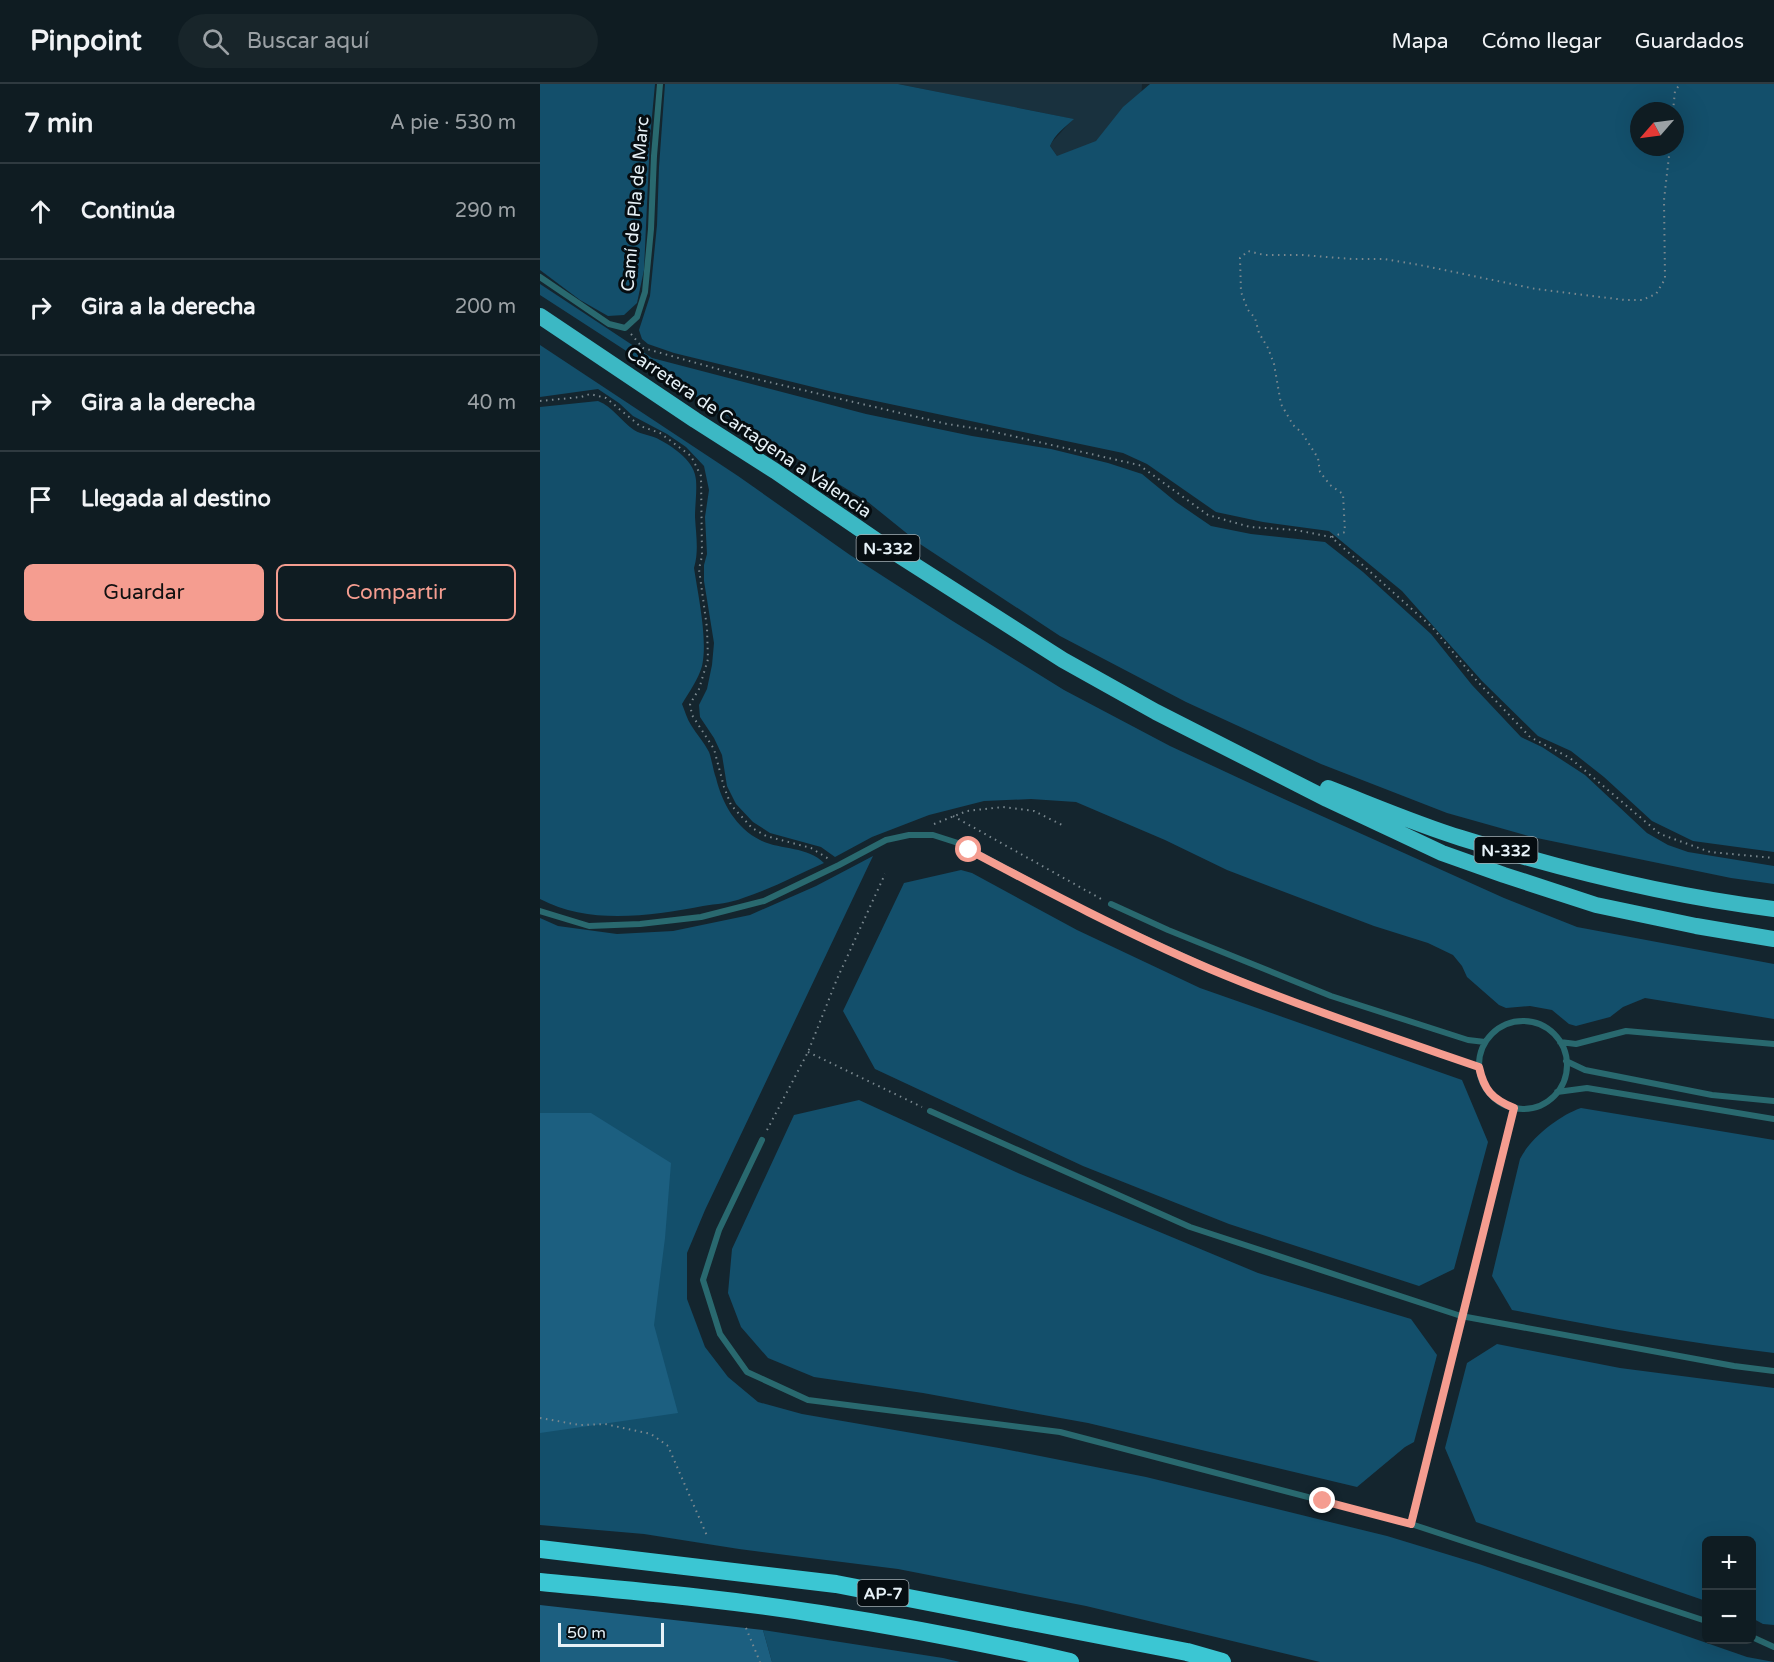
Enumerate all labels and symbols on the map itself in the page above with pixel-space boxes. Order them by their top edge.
north arrow [1630,102,1684,156]
street label: Camí de Pla de Marc [616,115,654,293]
street label: Carretera de Cartagena a Valencia [622,341,876,523]
road number: N-332 [856,535,920,561]
route start [955,836,981,862]
road number: N-332 [1474,837,1538,863]
route end [1309,1487,1335,1513]
road number: AP-7 [858,1580,908,1606]
scale bar [558,1620,664,1648]

